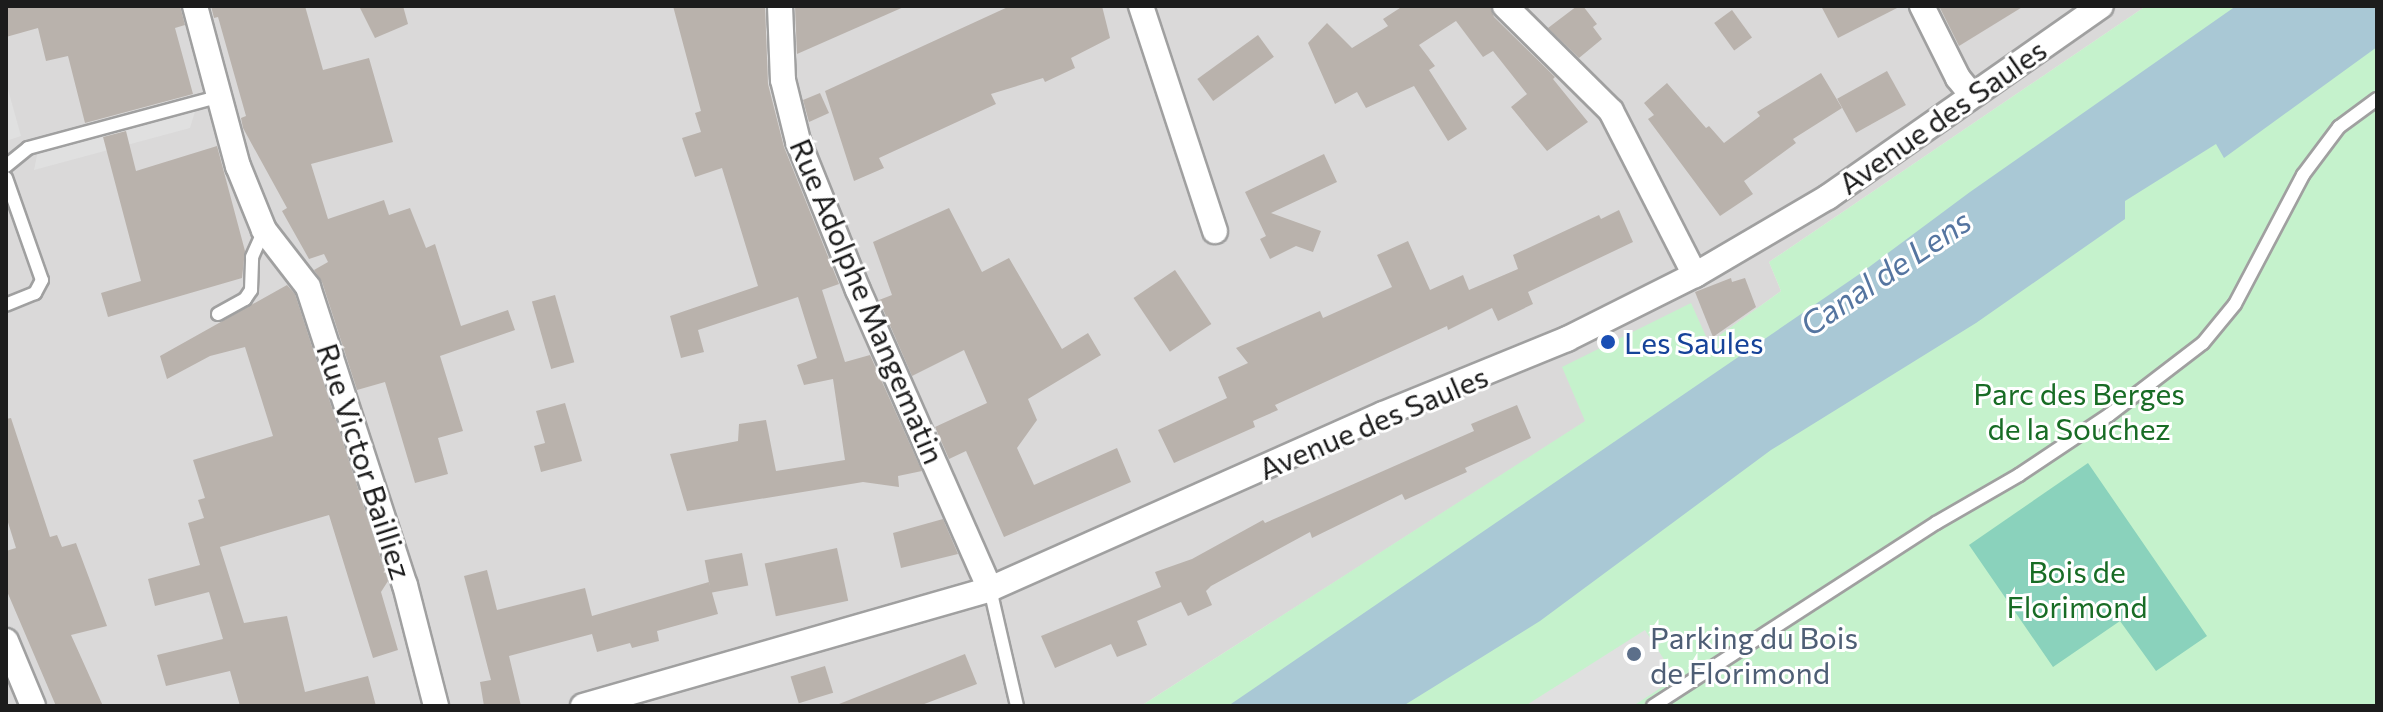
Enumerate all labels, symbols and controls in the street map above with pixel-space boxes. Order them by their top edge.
street label: Avenue des Saules [1831,31,2053,201]
street label: Rue Adolphe Mangematin [783,133,953,469]
water label: Canal de Lens [1792,201,1978,343]
place label: Les Saules [1624,324,1764,360]
marker: Les Saules [1599,333,1617,351]
street label: Rue Victor Bailliez [310,339,420,583]
street label: Avenue des Saules [1253,357,1493,487]
park label: Parc des Berges de la Souchez [1973,375,2185,446]
park label: Bois de Florimond [2006,553,2148,624]
place label: Parking du Bois de Florimond [1650,619,1858,690]
marker: Parking du Bois de Florimond [1625,645,1643,663]

